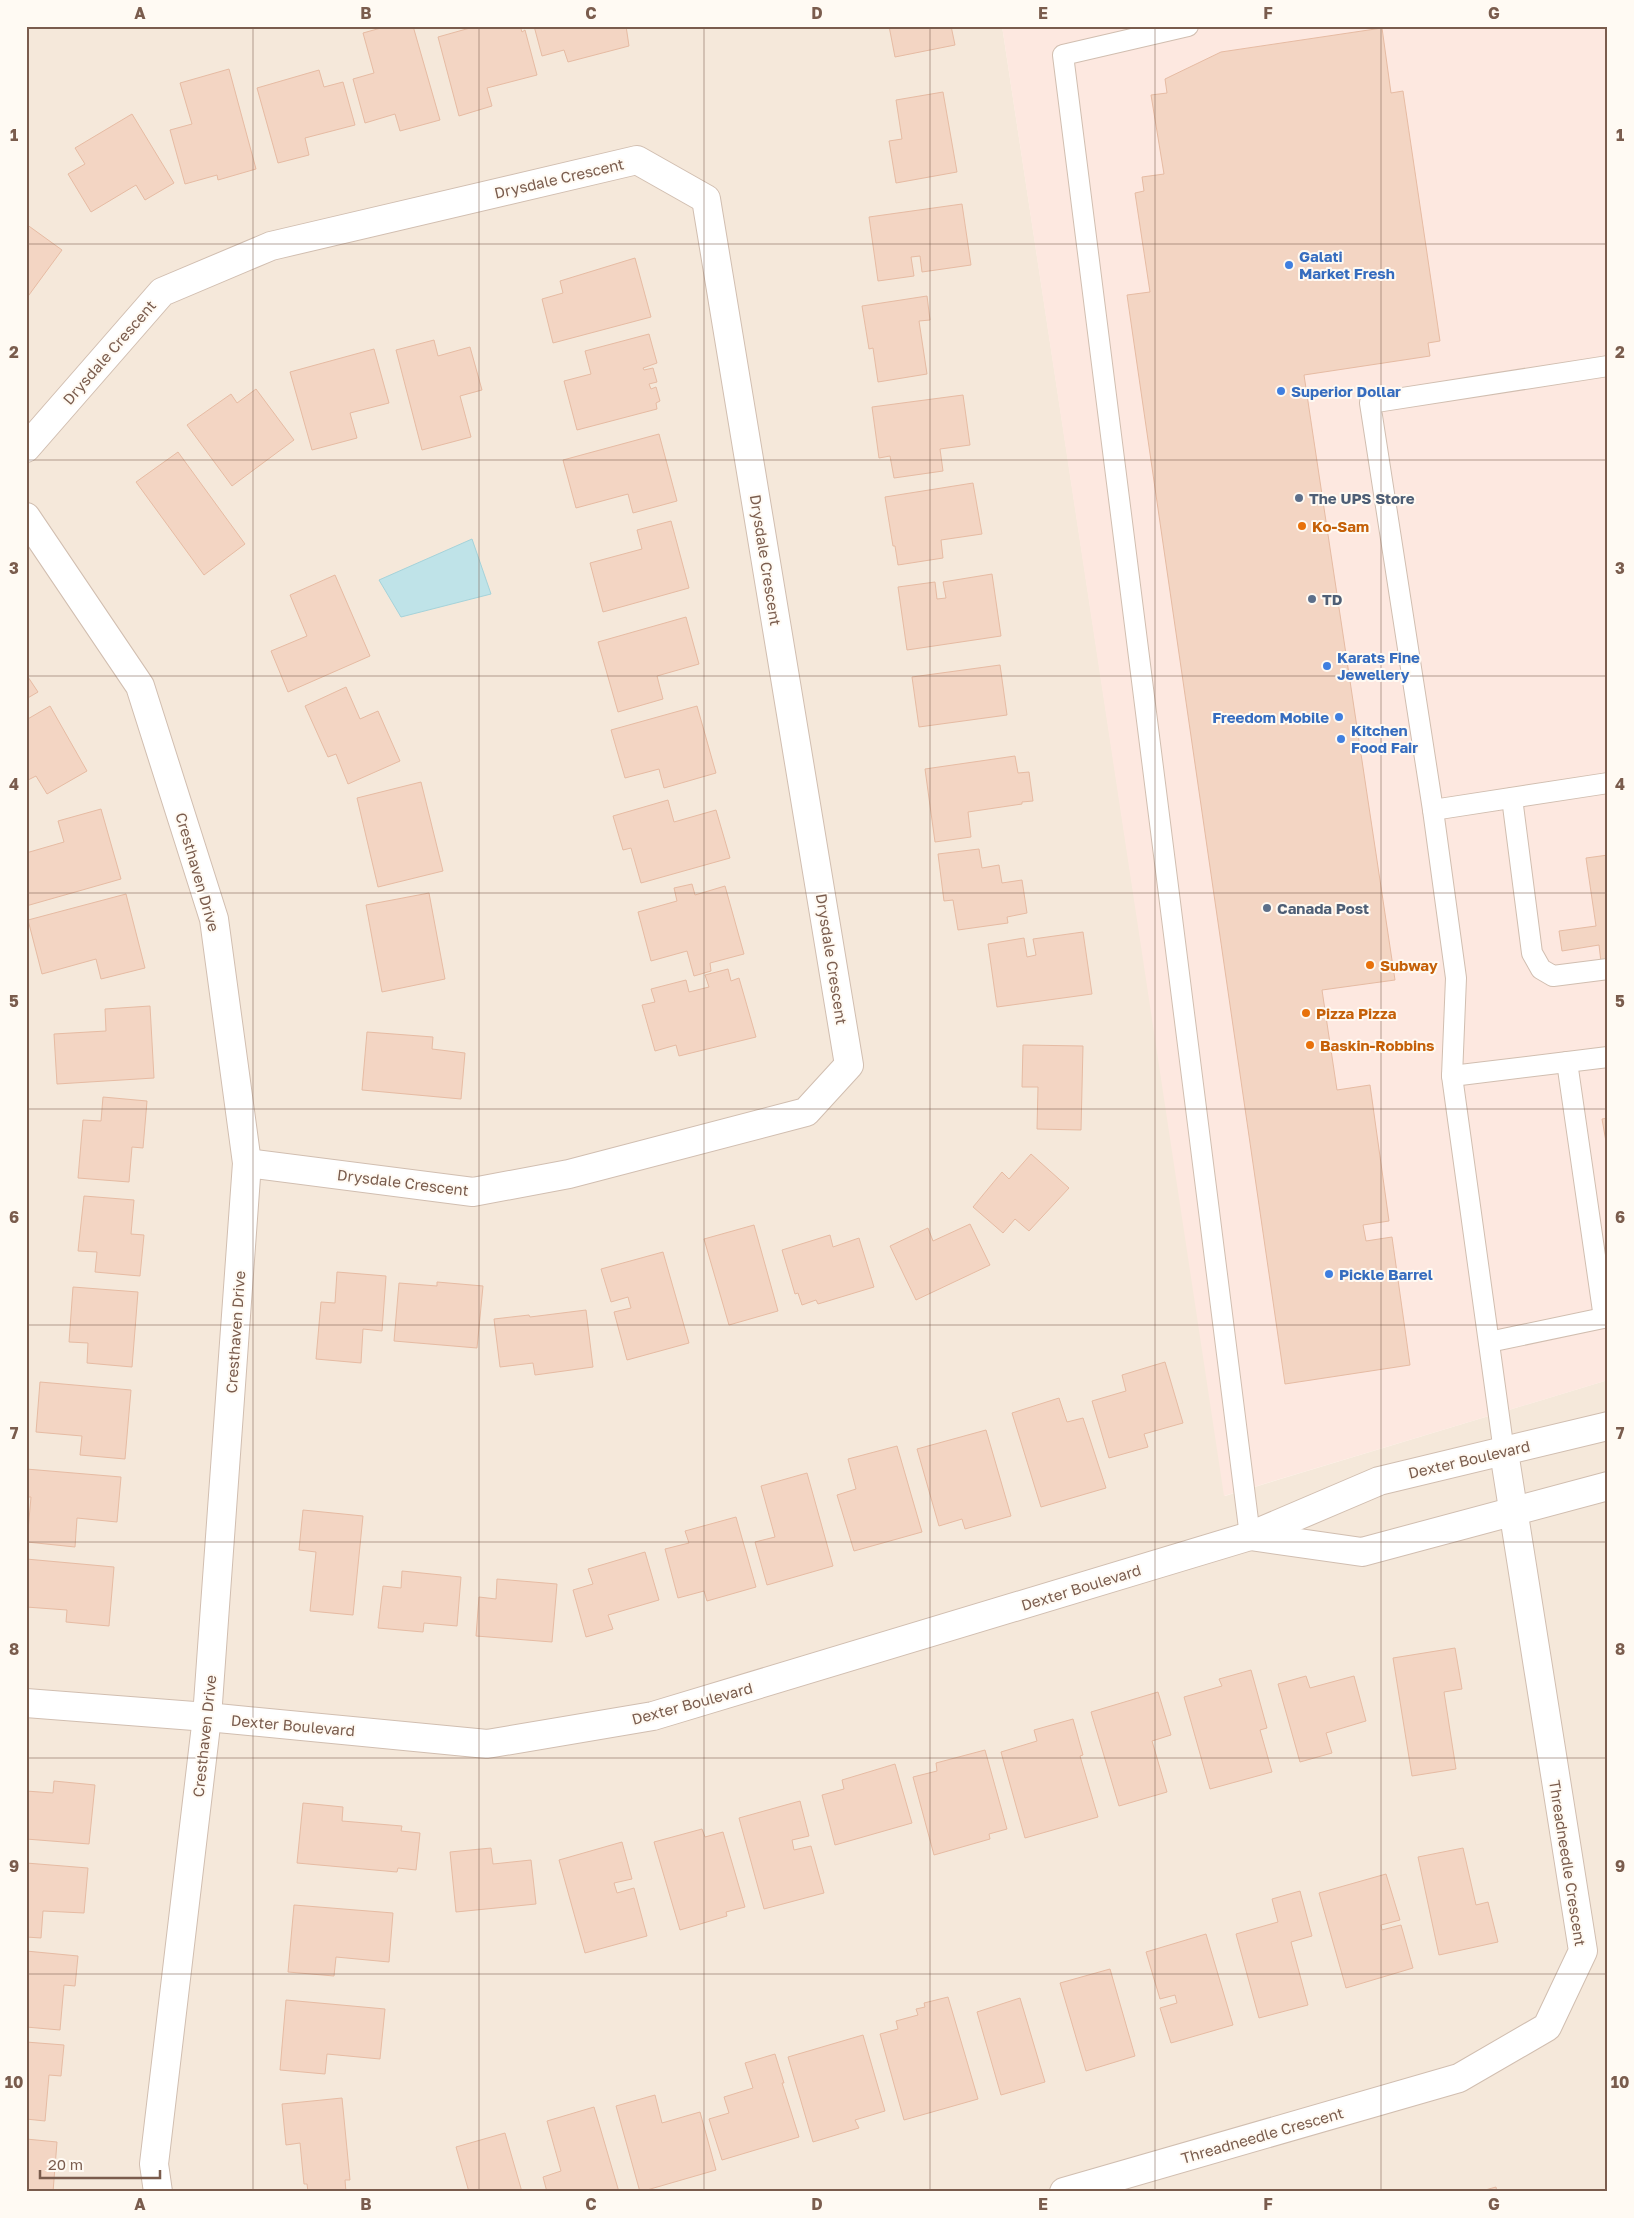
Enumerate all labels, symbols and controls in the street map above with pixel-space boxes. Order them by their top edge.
text: A [134,3,146,23]
text: B [360,3,372,23]
text: C [585,3,597,23]
text: D [811,3,823,23]
text: E [1038,3,1048,23]
text: F [1263,3,1273,23]
text: G [1488,3,1500,23]
text: 1 [10,125,18,145]
text: 1 [1616,125,1624,145]
street label: Drysdale Crescent [492,154,626,202]
place label: Galati Market Fresh [1299,247,1395,282]
marker: Galati Market Fresh [1283,259,1295,271]
street label: Drysdale Crescent [59,296,159,408]
text: 2 [9,342,19,362]
text: 2 [1615,342,1625,362]
place label: Superior Dollar [1291,382,1401,400]
marker: Superior Dollar [1275,385,1287,397]
place label: The UPS Store [1309,489,1415,507]
marker: The UPS Store [1293,492,1305,504]
street label: Drysdale Crescent [747,493,785,627]
place label: Ko-Sam [1312,517,1369,535]
marker: Ko-Sam [1296,520,1308,532]
text: 3 [9,558,19,578]
text: 3 [1615,558,1625,578]
place label: TD [1322,590,1343,608]
marker: TD [1306,593,1318,605]
place label: Karats Fine Jewellery [1337,648,1420,683]
marker: Karats Fine Jewellery [1321,660,1333,672]
place label: Freedom Mobile [1212,708,1329,726]
marker: Freedom Mobile [1333,711,1345,723]
place label: Kitchen Food Fair [1351,721,1418,756]
marker: Kitchen Food Fair [1335,733,1347,745]
text: 4 [9,774,19,794]
text: 4 [1615,774,1625,794]
street label: Cresthaven Drive [172,810,224,934]
street label: Drysdale Crescent [813,892,851,1026]
place label: Canada Post [1277,899,1369,917]
marker: Canada Post [1261,902,1273,914]
place label: Subway [1380,956,1438,974]
marker: Subway [1364,959,1376,971]
text: 5 [9,991,19,1011]
text: 5 [1615,991,1625,1011]
place label: Pizza Pizza [1316,1004,1397,1022]
marker: Pizza Pizza [1300,1007,1312,1019]
place label: Baskin-Robbins [1320,1036,1435,1054]
marker: Baskin-Robbins [1304,1039,1316,1051]
street label: Drysdale Crescent [336,1165,470,1199]
text: 6 [9,1207,19,1227]
text: 6 [1615,1207,1625,1227]
place label: Pickle Barrel [1339,1265,1433,1283]
marker: Pickle Barrel [1323,1268,1335,1280]
street label: Cresthaven Drive [222,1270,248,1394]
text: 7 [10,1423,19,1443]
text: 7 [1616,1423,1625,1443]
street label: Dexter Boulevard [1406,1436,1532,1482]
street label: Dexter Boulevard [1019,1560,1143,1614]
text: 8 [9,1639,19,1659]
text: 8 [1615,1639,1625,1659]
street label: Cresthaven Drive [189,1674,219,1798]
street label: Dexter Boulevard [630,1678,754,1728]
street label: Dexter Boulevard [230,1711,356,1739]
street label: Threadneedle Crescent [1546,1779,1590,1947]
text: 9 [9,1856,19,1876]
text: 9 [1615,1856,1625,1876]
text: 10 [5,2072,23,2092]
text: 10 [1611,2072,1629,2092]
street label: Threadneedle Crescent [1179,2103,1345,2167]
scale bar [40,2148,160,2180]
text: 20 m [48,2155,83,2173]
text: A [134,2194,146,2214]
text: B [360,2194,372,2214]
text: C [585,2194,597,2214]
text: D [811,2194,823,2214]
text: E [1038,2194,1048,2214]
text: F [1263,2194,1273,2214]
text: G [1488,2194,1500,2214]

